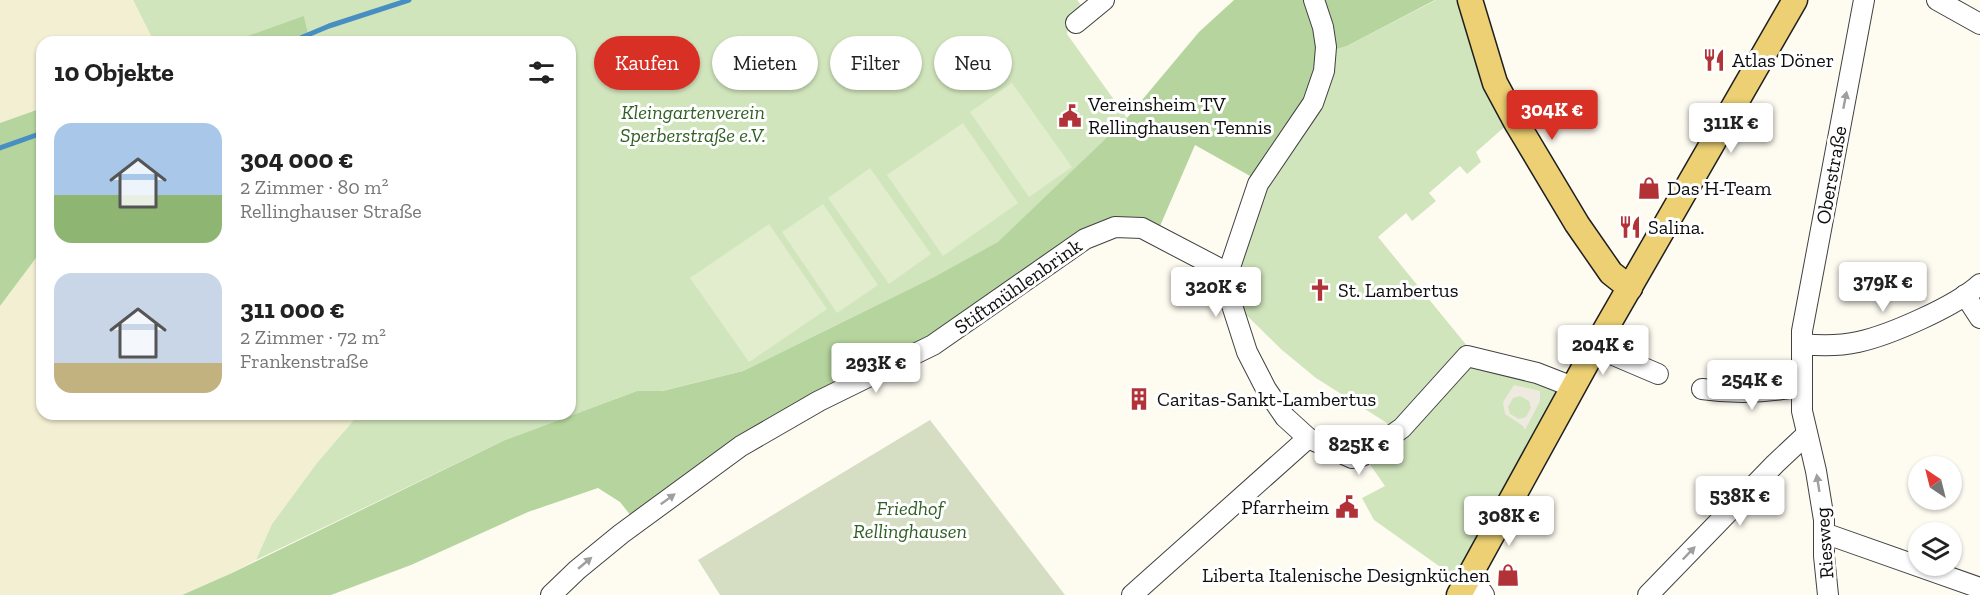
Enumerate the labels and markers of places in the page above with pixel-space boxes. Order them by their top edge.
restaurant icon: Atlas Döner [1701,47,1727,73]
place label: Atlas Döner [1732,48,1834,72]
pin: 304K € [1503,90,1601,141]
place label: Vereinsheim TV Rellinghausen Tennis [1087,92,1272,139]
public building icon: Vereinsheim TV Rellinghausen Tennis [1057,103,1083,129]
pin: 311K € [1682,103,1780,154]
shop icon: Das H-Team [1636,175,1662,201]
place label: Das H-Team [1667,176,1772,200]
restaurant icon: Salina. [1617,214,1643,240]
place label: Salina. [1648,215,1705,239]
pin: 379K € [1834,262,1932,313]
pin: 320K € [1167,267,1265,318]
church icon: St. Lambertus [1307,277,1333,303]
place label: St. Lambertus [1338,278,1459,302]
pin: 204K € [1554,325,1652,376]
pin: 293K € [827,343,925,394]
pin: 254K € [1703,360,1801,411]
building icon: Caritas-Sankt-Lambertus [1126,386,1152,412]
place label: Caritas-Sankt-Lambertus [1157,387,1376,411]
pin: 825K € [1310,425,1408,476]
pin: 538K € [1691,476,1789,527]
public building icon: Pfarrheim [1334,494,1360,520]
place label: Pfarrheim [1241,495,1330,519]
pin: 308K € [1460,496,1558,547]
shop icon: Liberta Italenische Designküchen [1495,562,1521,588]
place label: Liberta Italenische Designküchen [1202,563,1491,587]

